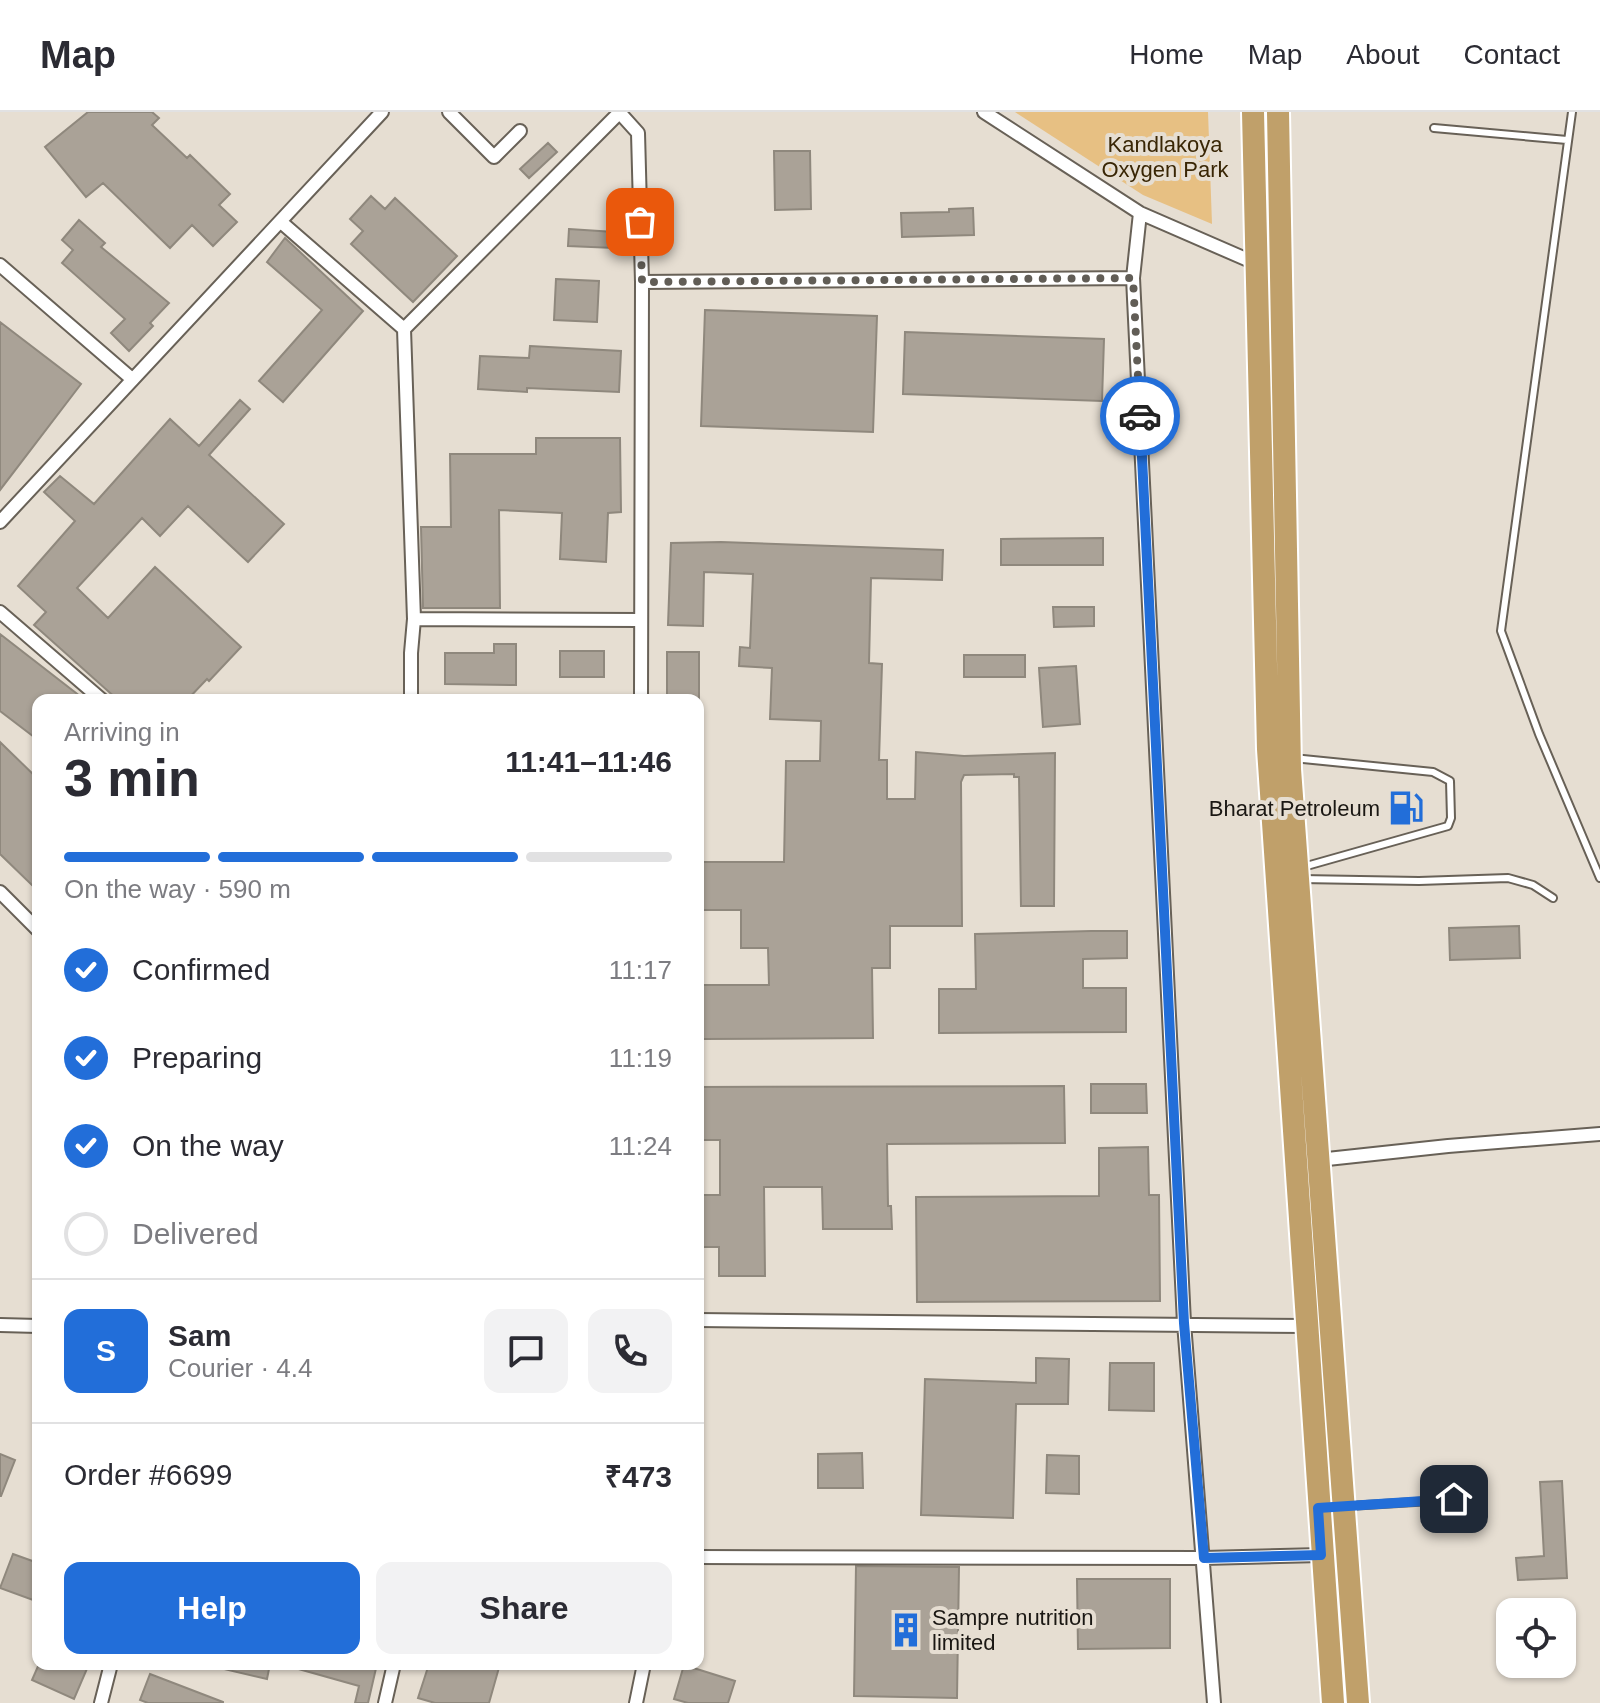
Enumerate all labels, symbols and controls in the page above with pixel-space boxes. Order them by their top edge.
text: Map [40,34,116,76]
text: Home [1129,39,1204,70]
text: Map [1248,39,1302,70]
text: About [1346,39,1420,70]
text: Contact [1464,39,1560,70]
park label: Kandlakoya Oxygen Park [1101,132,1230,182]
pin [606,188,674,256]
icon: bag [618,200,662,244]
courier [1100,376,1180,456]
icon: car [1118,394,1162,438]
text: Arriving in [64,717,180,747]
text: 11:41–11:46 [505,745,672,778]
text: 3 min [64,749,200,807]
fuel station icon: Bharat Petroleum [1387,789,1425,827]
place label: Bharat Petroleum [1209,796,1380,821]
text: On the way · 590 m [64,874,291,904]
icon: check [64,948,108,992]
text: Confirmed [132,953,270,986]
text: 11:17 [609,955,672,985]
icon: check [64,1036,108,1080]
text: Preparing [132,1041,262,1074]
text: 11:19 [609,1043,672,1073]
icon: check [64,1124,108,1168]
text: On the way [132,1129,284,1162]
text: 11:24 [609,1131,672,1161]
text: Delivered [132,1217,259,1250]
button: chat [484,1309,568,1393]
button: phone [588,1309,672,1393]
text: Sam [168,1319,231,1352]
text: S [96,1334,116,1367]
text: Courier · 4.4 [168,1353,313,1383]
text: Order #6699 [64,1458,232,1491]
text: ₹473 [605,1460,672,1493]
pin [1420,1465,1488,1533]
icon: home [1432,1477,1476,1521]
button: Help [64,1562,360,1654]
button: Share [376,1562,672,1654]
map controls [1496,1598,1576,1678]
button: locate [1496,1598,1576,1678]
place label: Sampre nutrition limited [932,1605,1093,1655]
building icon: Sampre nutrition limited [887,1611,925,1649]

